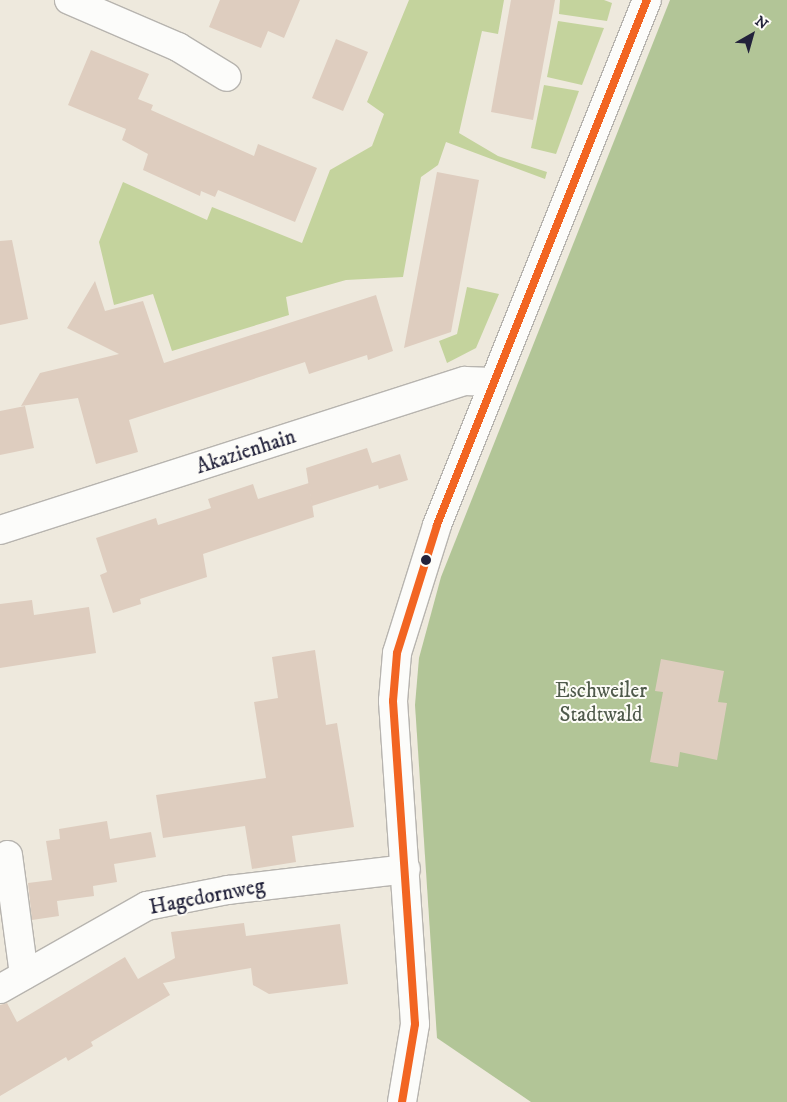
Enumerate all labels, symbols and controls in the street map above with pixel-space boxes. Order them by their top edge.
north arrow [727,10,777,60]
text: N [751,13,771,34]
street label: Akazienhain [193,424,299,480]
unlabelled marker [421,555,431,565]
park label: Eschweiler Stadtwald [555,678,647,728]
street label: Hagedornweg [147,873,267,921]

